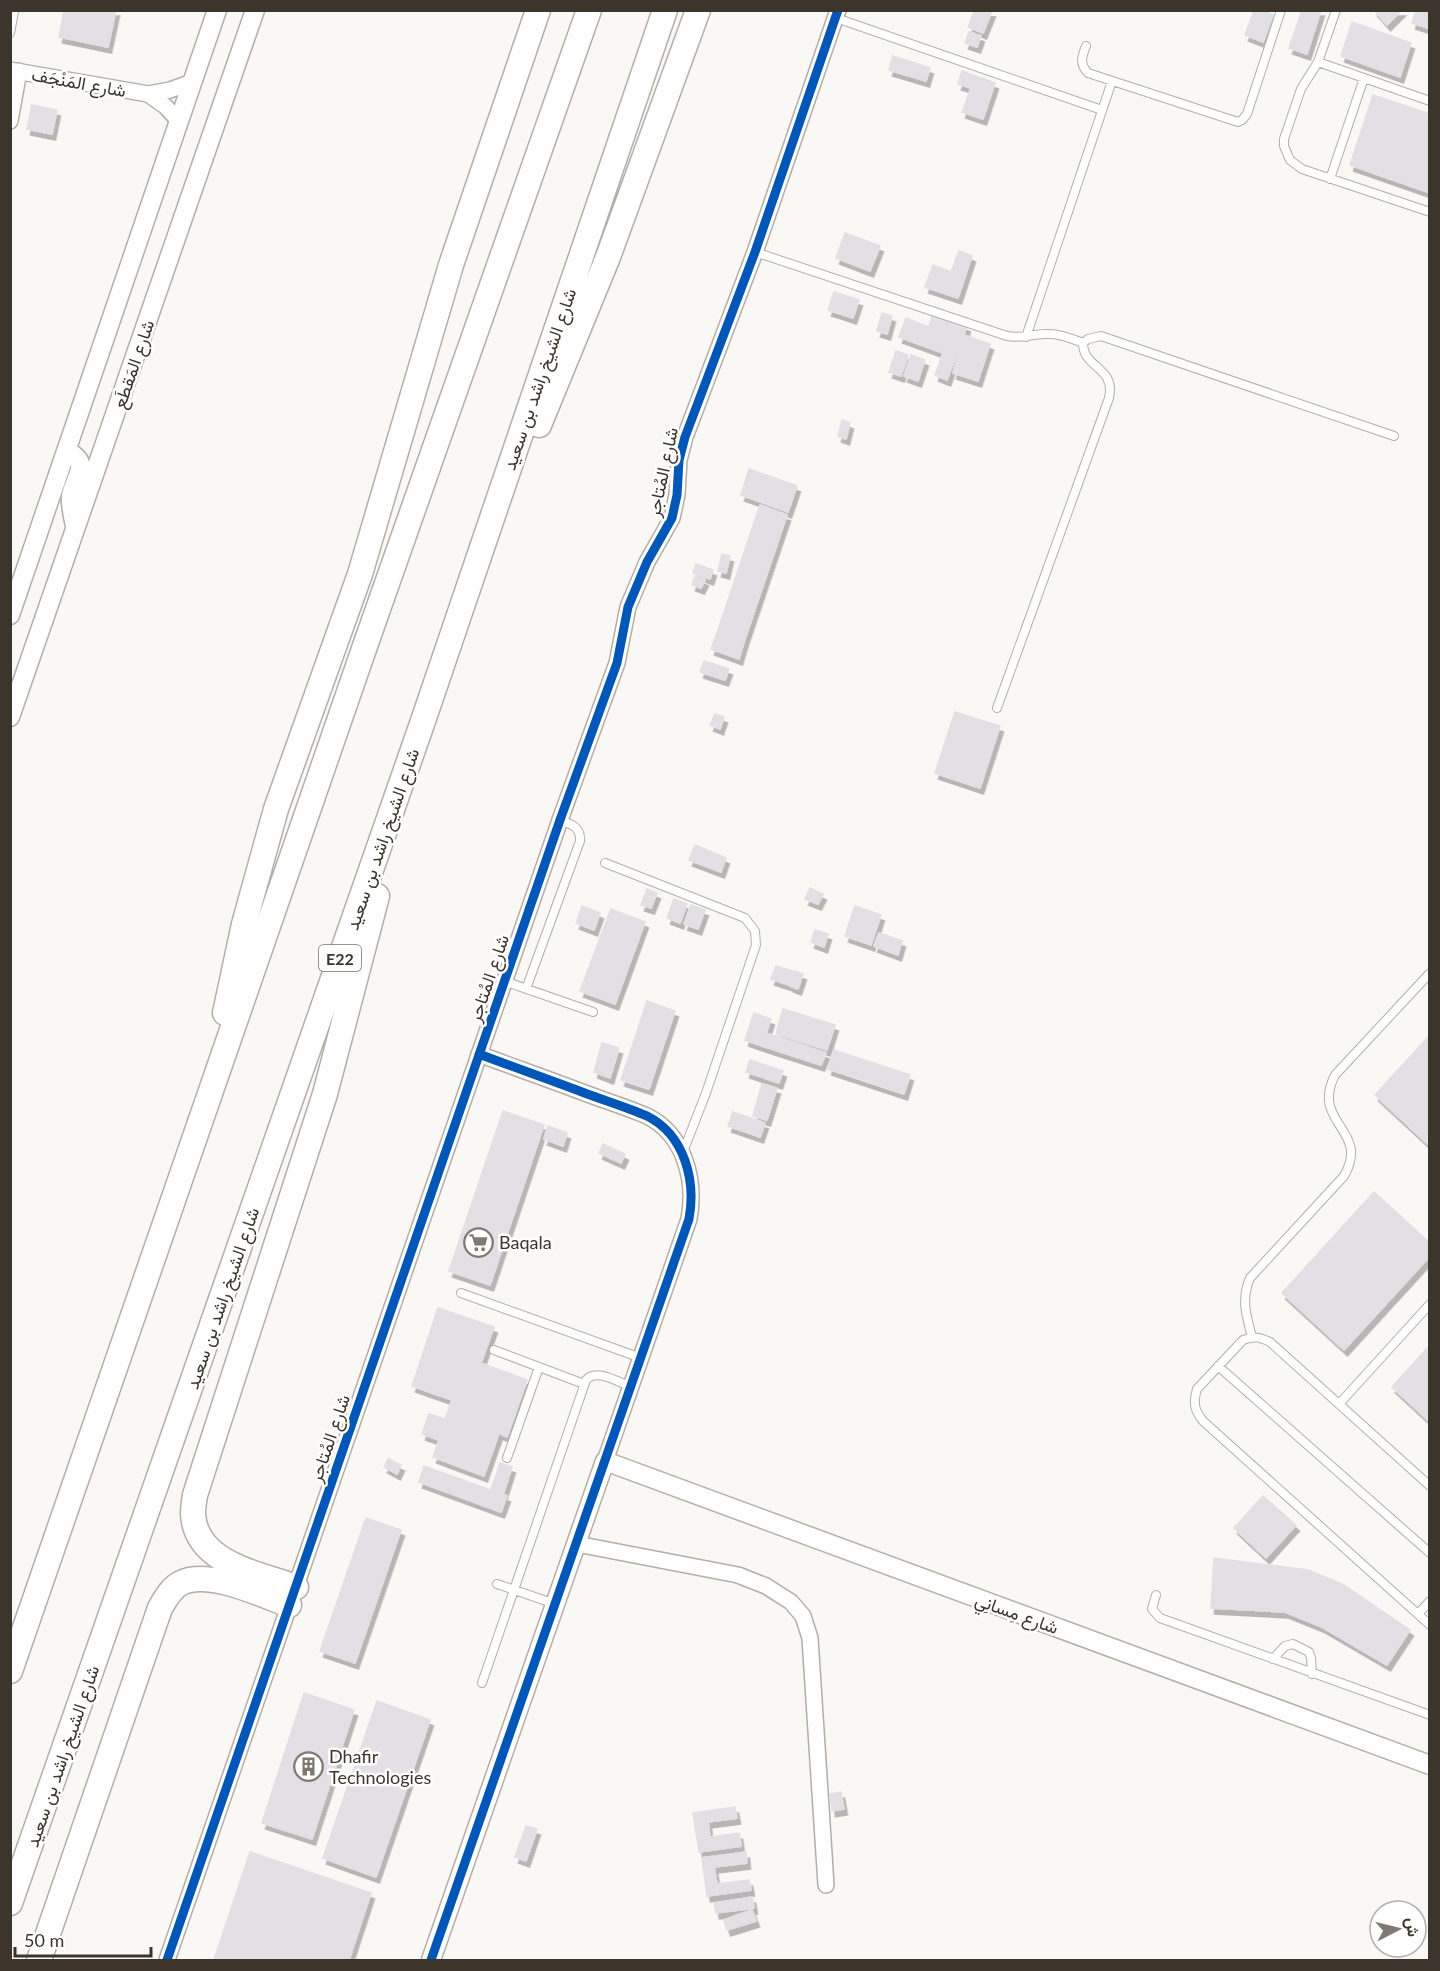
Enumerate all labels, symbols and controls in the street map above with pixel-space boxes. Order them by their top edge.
street label: شارع المَنْجَف [30,63,128,103]
street label: شارع الشيخ راشد بن سعيد [498,285,582,473]
street label: شارع المَقطَع [108,317,160,412]
street label: شارع المُتاجر [642,425,684,520]
street label: شارع الشيخ راشد بن سعيد [341,745,425,933]
street label: شارع المُتاجر [462,931,515,1026]
road number: E22 [319,945,361,971]
street label: شارع الشيخ راشد بن سعيد [181,1204,265,1392]
supermarket icon: Baqala [462,1226,494,1258]
place label: Baqala [499,1231,552,1253]
street label: شارع المُتاجر [303,1391,356,1486]
street label: شارع مِسانِي [971,1588,1062,1643]
street label: شارع الشيخ راشد بن سعيد [21,1662,105,1850]
place label: Dhafir Technologies [329,1745,431,1788]
building icon: Dhafir Technologies [292,1750,324,1782]
north arrow [1368,1899,1428,1959]
text: ش [1402,1916,1424,1938]
scale bar [15,1920,152,1958]
text: 50 m [24,1929,64,1951]

